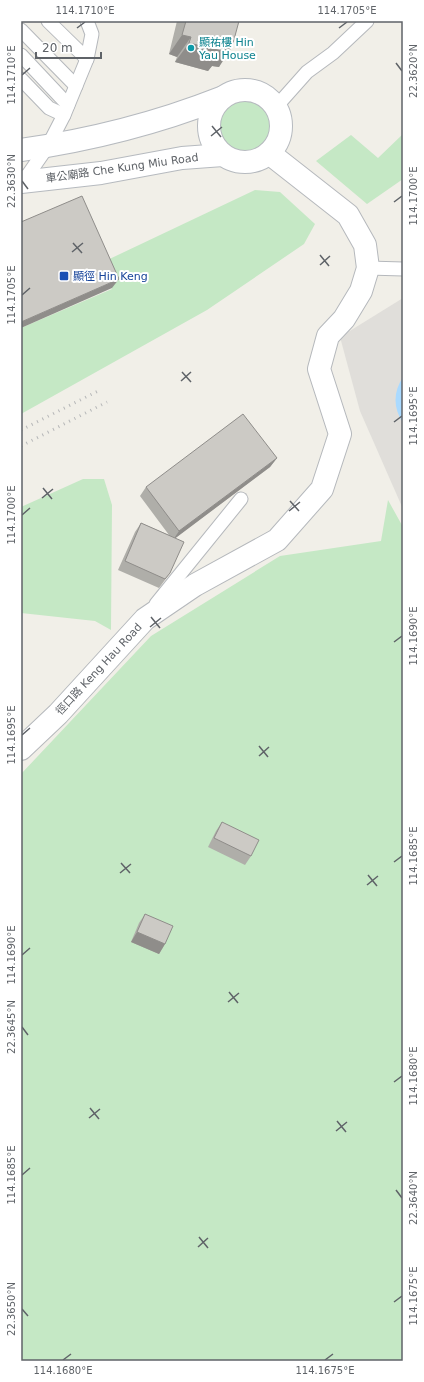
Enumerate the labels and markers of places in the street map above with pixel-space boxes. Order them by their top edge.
place label: 顯祐樓 Hin Yau House [198,36,256,62]
marker: 顯祐樓 Hin Yau House [186,43,196,53]
marker: 顯徑 Hin Keng [58,270,70,282]
place label: 顯徑 Hin Keng [73,270,148,283]

